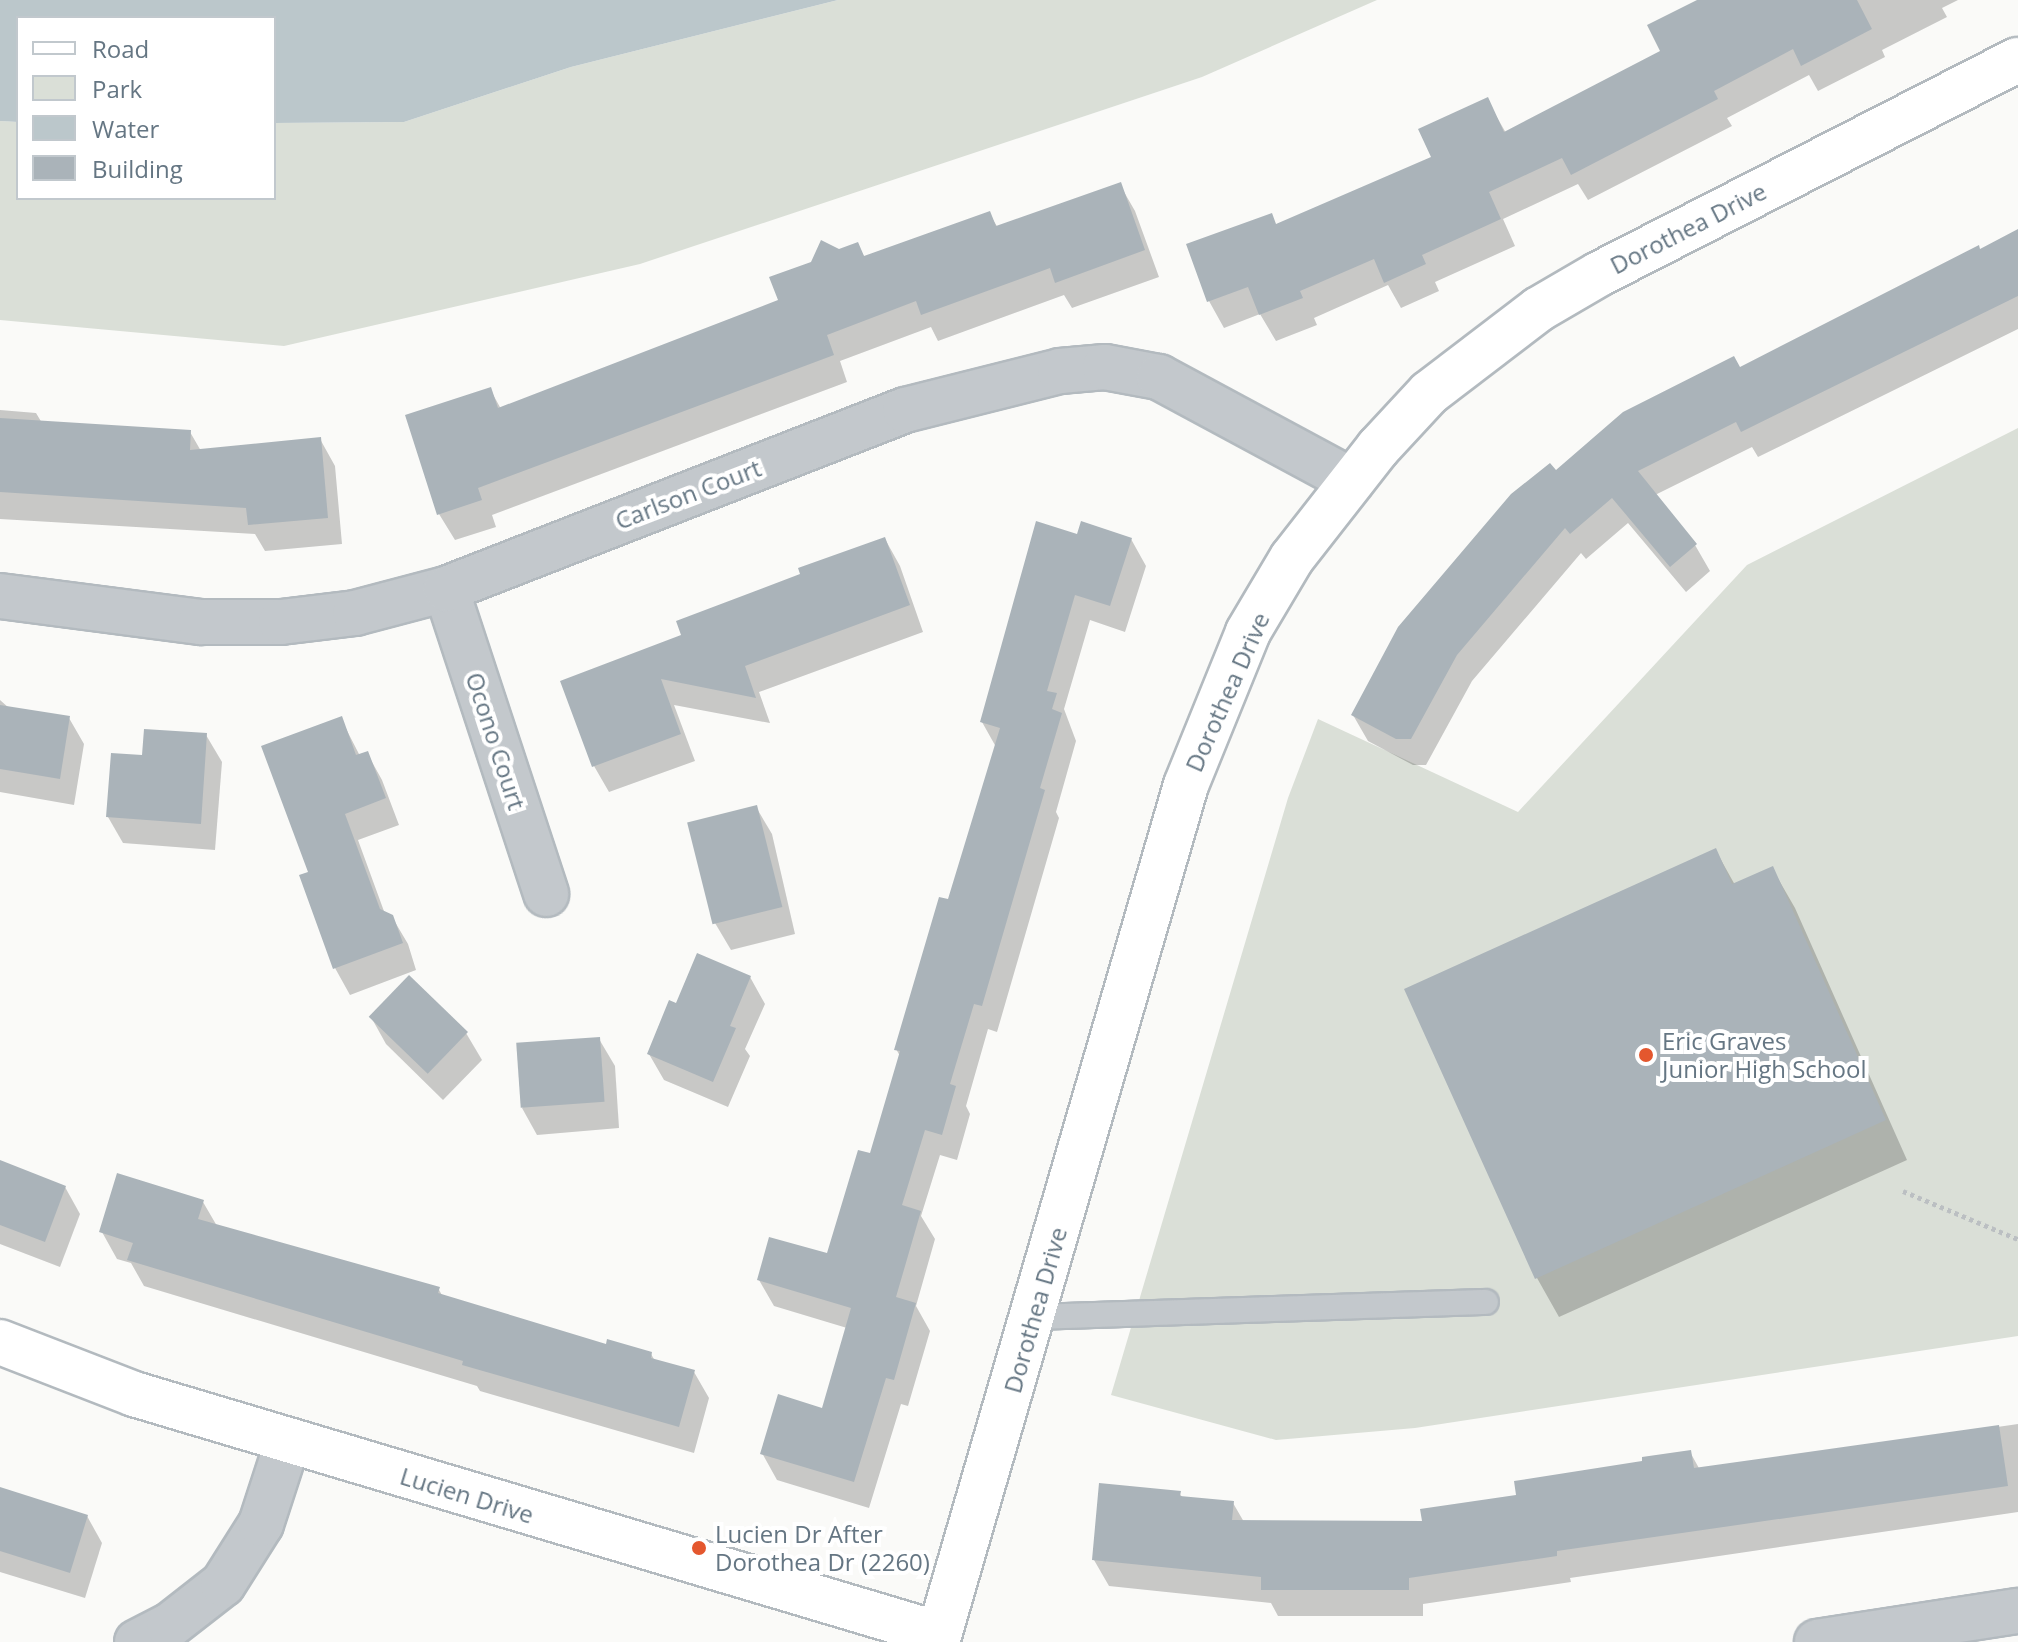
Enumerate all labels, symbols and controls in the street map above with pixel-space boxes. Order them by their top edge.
legend [16,16,276,200]
text: Road [92,32,149,65]
text: Park [92,72,142,105]
text: Water [92,112,159,145]
text: Building [92,152,183,185]
street label: Dorothea Drive [1605,176,1771,280]
street label: Carlson Court [611,453,765,535]
street label: Dorothea Drive [1179,608,1275,776]
street label: Ocono Court [460,669,532,813]
place label: Eric Graves Junior High School [1662,1027,1866,1083]
marker: Eric Graves Junior High School [1637,1046,1655,1064]
street label: Dorothea Drive [998,1224,1072,1396]
street label: Lucien Drive [397,1461,537,1529]
place label: Lucien Dr After Dorothea Dr (2260) [715,1520,930,1576]
marker: Lucien Dr After Dorothea Dr (2260) [690,1539,708,1557]

